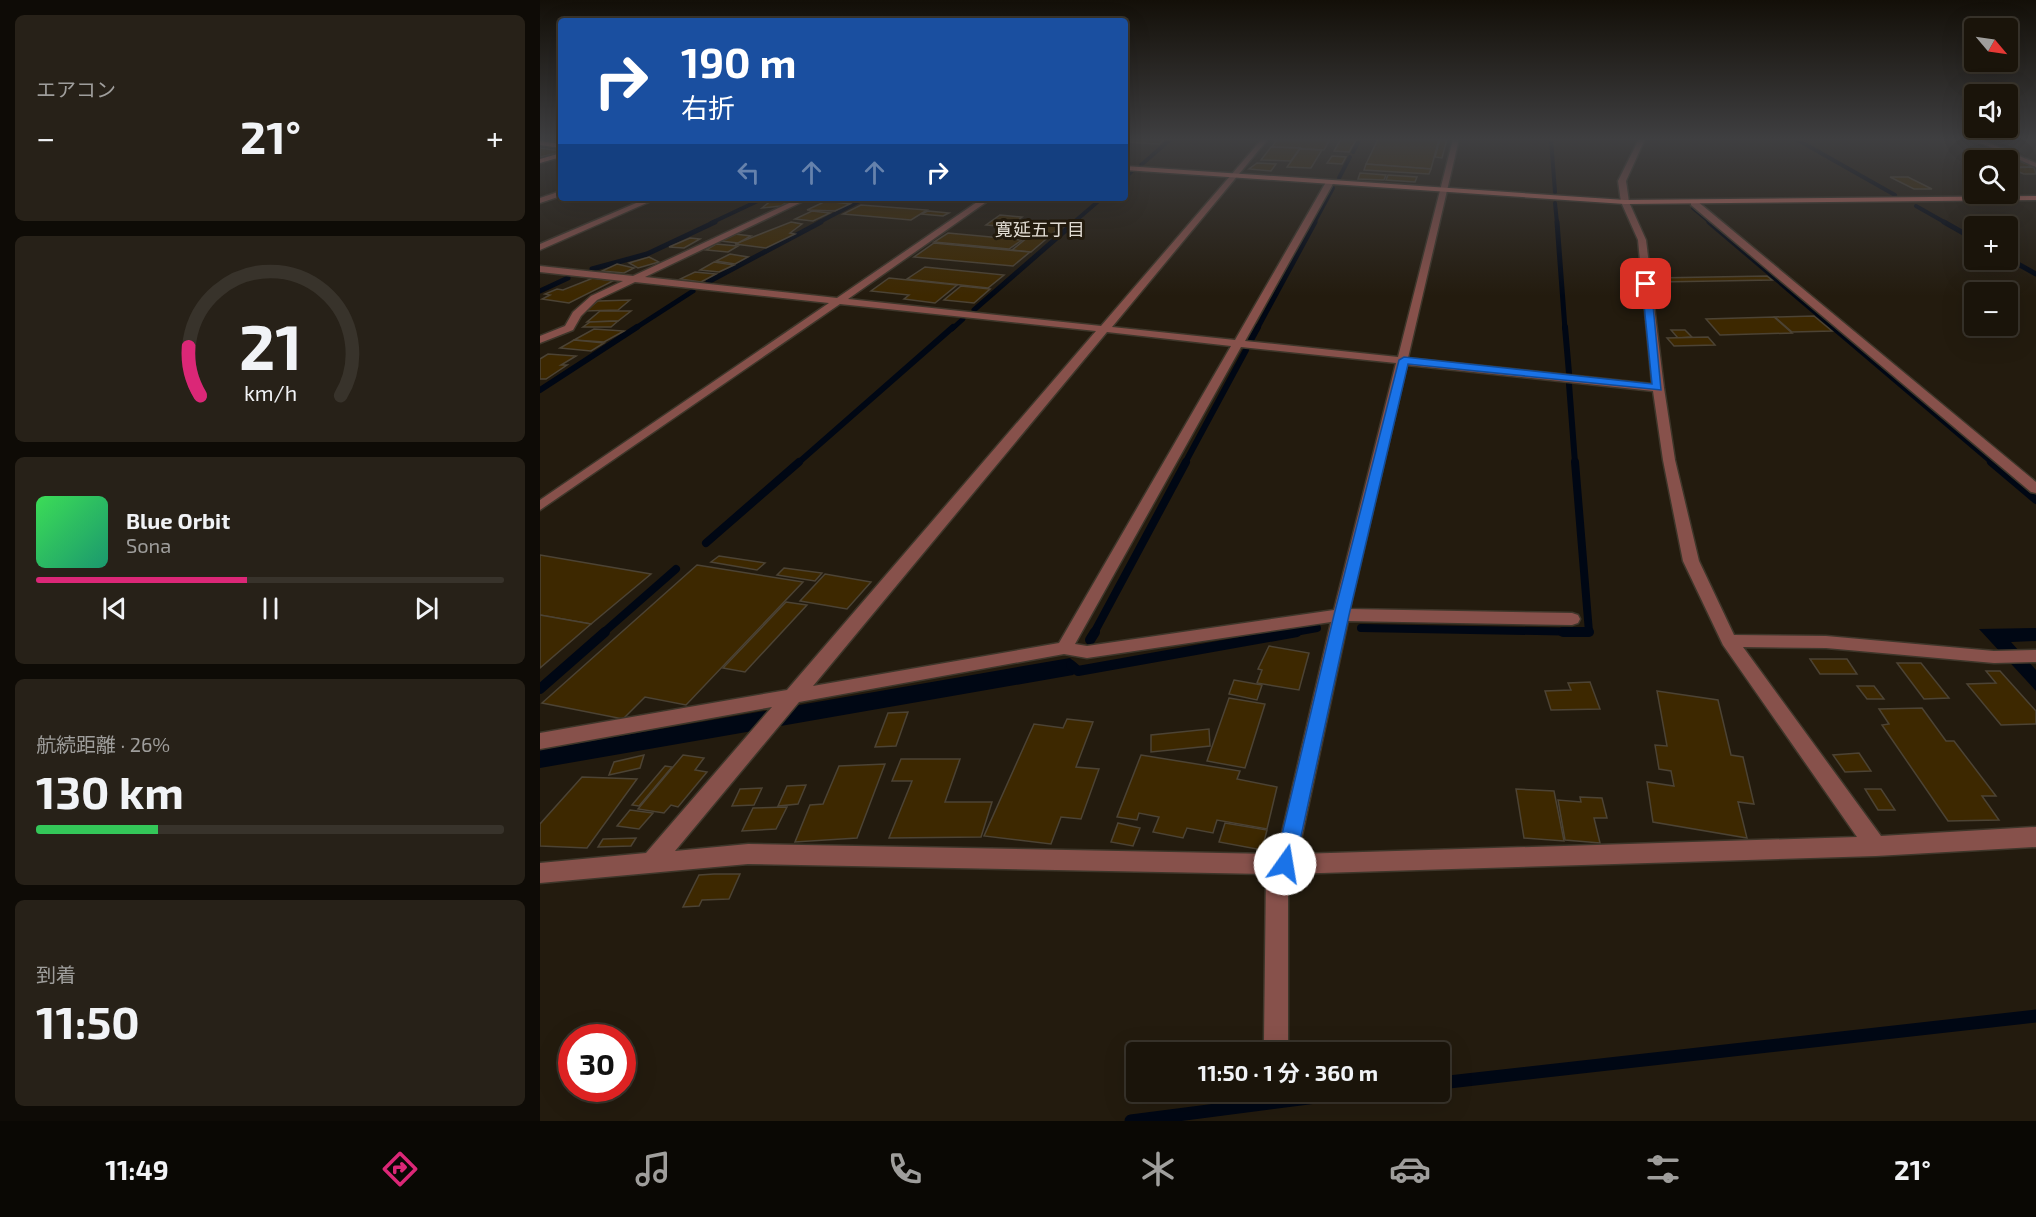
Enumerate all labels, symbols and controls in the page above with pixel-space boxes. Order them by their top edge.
north arrow [1964,18,2018,72]
map controls [1964,18,2018,336]
text: 190 m [681,36,797,86]
icon: right [582,42,660,120]
text: エアコン [36,77,116,101]
button: sound [1964,84,2018,138]
text: 右折 [681,91,735,123]
text: 21° [240,109,301,163]
text: − [36,117,55,157]
text: + [486,117,504,157]
button: search [1964,150,2018,204]
icon: left [732,156,765,189]
icon: ahead [795,156,828,189]
icon: ahead [858,156,891,189]
icon: right [921,156,954,189]
button: + [1964,216,2018,270]
district label: 寛延五丁目 [995,218,1085,240]
pin [1620,258,1671,309]
icon: arrive [1629,267,1662,300]
button: − [1964,282,2018,336]
text: 21 [238,308,302,383]
text: km/h [243,381,297,406]
text: Blue Orbit [126,507,230,533]
text: Sona [126,533,171,557]
icon: previous [98,592,131,625]
icon: pause [254,592,287,625]
icon: next [410,592,443,625]
text: 航続距離 · 26% [36,732,170,756]
text: 130 km [36,764,184,818]
position arrow [1253,832,1317,896]
text: 到着 [36,962,76,986]
text: 11:50 [36,994,140,1048]
speed limit sign: 30 [558,1024,636,1102]
text: 11:50 · 1 分 · 360 m [1198,1059,1378,1085]
icon: directions [379,1148,421,1190]
icon: music [632,1148,674,1190]
icon: phone [884,1148,926,1190]
icon: climate [1137,1148,1179,1190]
icon: car [1389,1148,1431,1190]
icon: filters [1642,1148,1684,1190]
text: 11:49 [105,1153,169,1185]
text: 21° [1894,1153,1931,1185]

